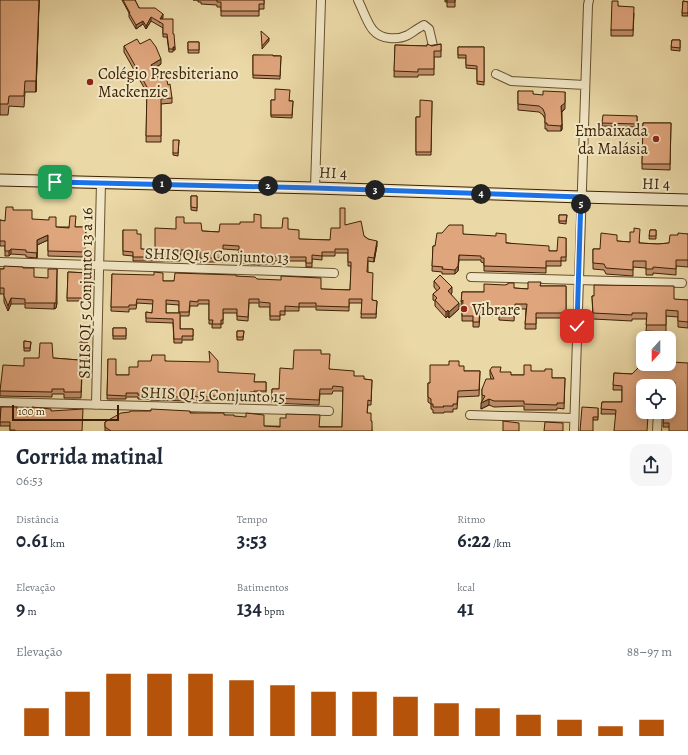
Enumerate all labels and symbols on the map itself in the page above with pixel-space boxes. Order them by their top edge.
place label: Colégio Presbiteriano Mackenzie [98,63,238,103]
marker: Colégio Presbiteriano Mackenzie [85,77,95,87]
place label: Embaixada da Malásia [575,120,649,160]
marker: Embaixada da Malásia [651,134,661,144]
street label: HI 4 [318,162,347,184]
pin [38,165,72,199]
street label: HI 4 [642,173,670,195]
pin: 1 [152,174,172,194]
pin: 2 [258,176,278,196]
pin: 3 [365,180,385,200]
pin: 4 [471,184,491,204]
pin: 5 [571,194,591,214]
street label: SHIS QI 5 Conjunto 13 a 16 [74,207,98,379]
street label: SHIS QI 5 Conjunto 13 [144,242,290,270]
place label: Vibrare [471,299,520,321]
marker: Vibrare [459,304,469,314]
pin [560,309,594,343]
north arrow [636,331,676,371]
street label: SHIS QI 5 Conjunto 15 [140,381,286,409]
scale bar [12,403,119,422]

